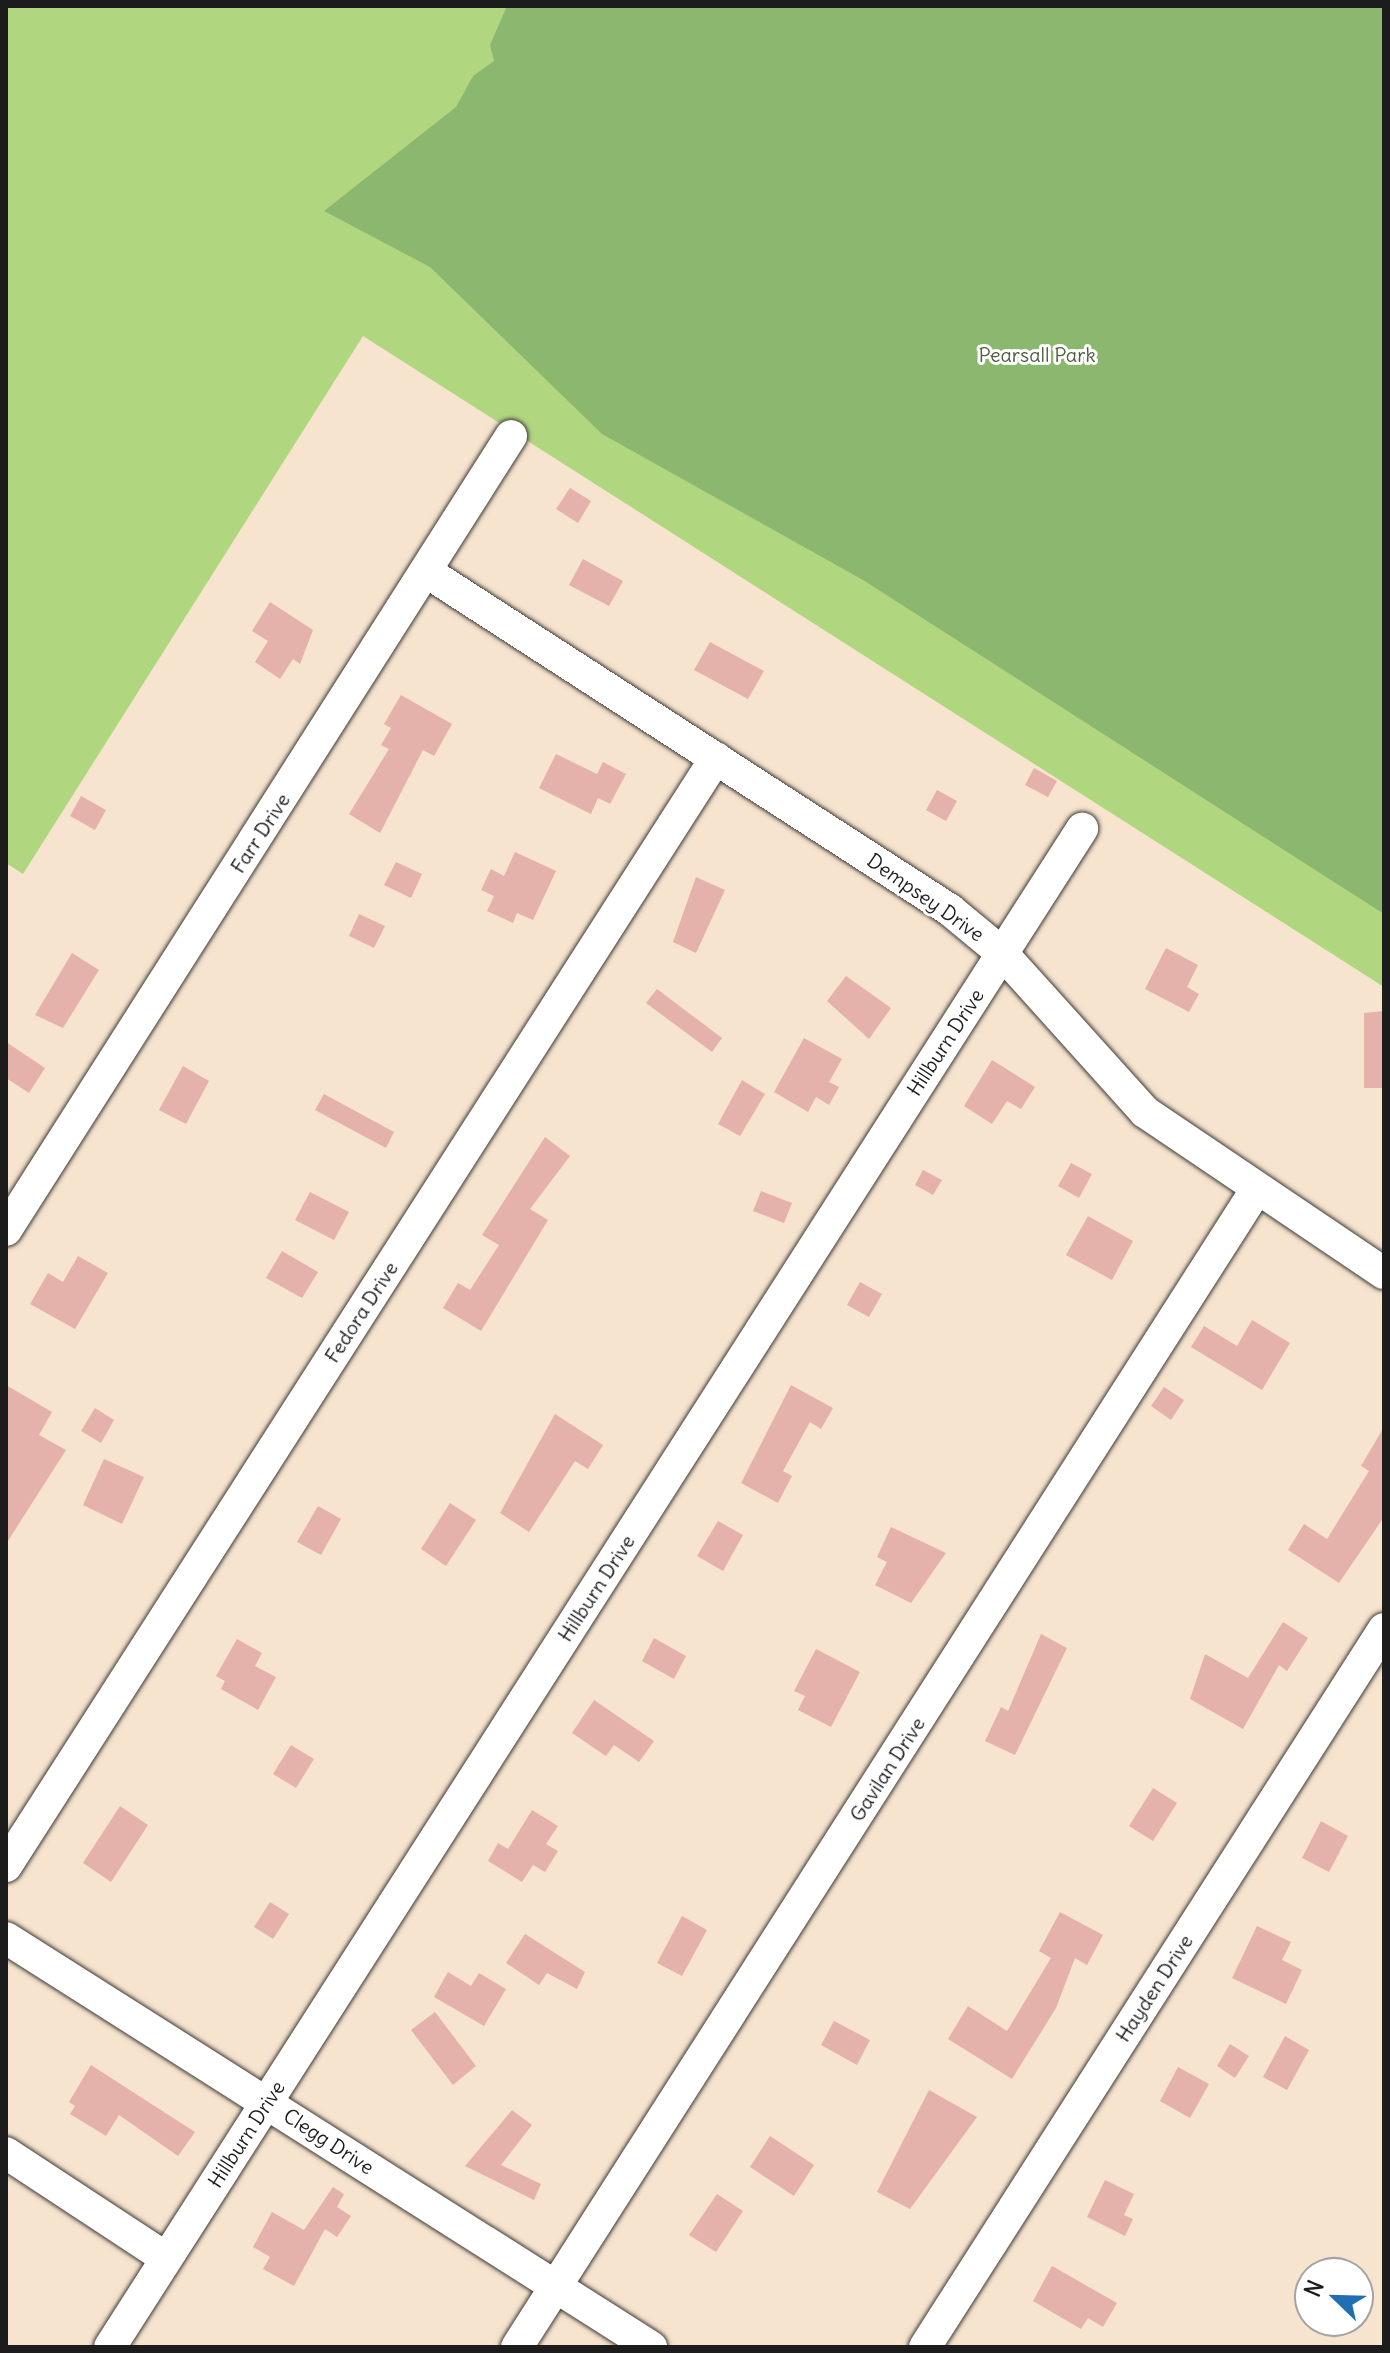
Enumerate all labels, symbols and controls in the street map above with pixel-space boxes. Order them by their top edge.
park label: Pearsall Park [978,342,1096,366]
street label: Farr Drive [225,789,295,877]
street label: Dempsey Drive [863,848,989,946]
street label: Hillburn Drive [902,984,988,1100]
street label: Fedora Drive [320,1257,402,1367]
street label: Hillburn Drive [553,1530,639,1646]
street label: Gavilan Drive [844,1712,930,1826]
street label: Hayden Drive [1110,1930,1198,2046]
street label: Hillburn Drive [203,2076,289,2192]
street label: Clegg Drive [279,2103,379,2179]
north arrow [1294,2257,1374,2337]
text: N [1298,2276,1330,2301]

